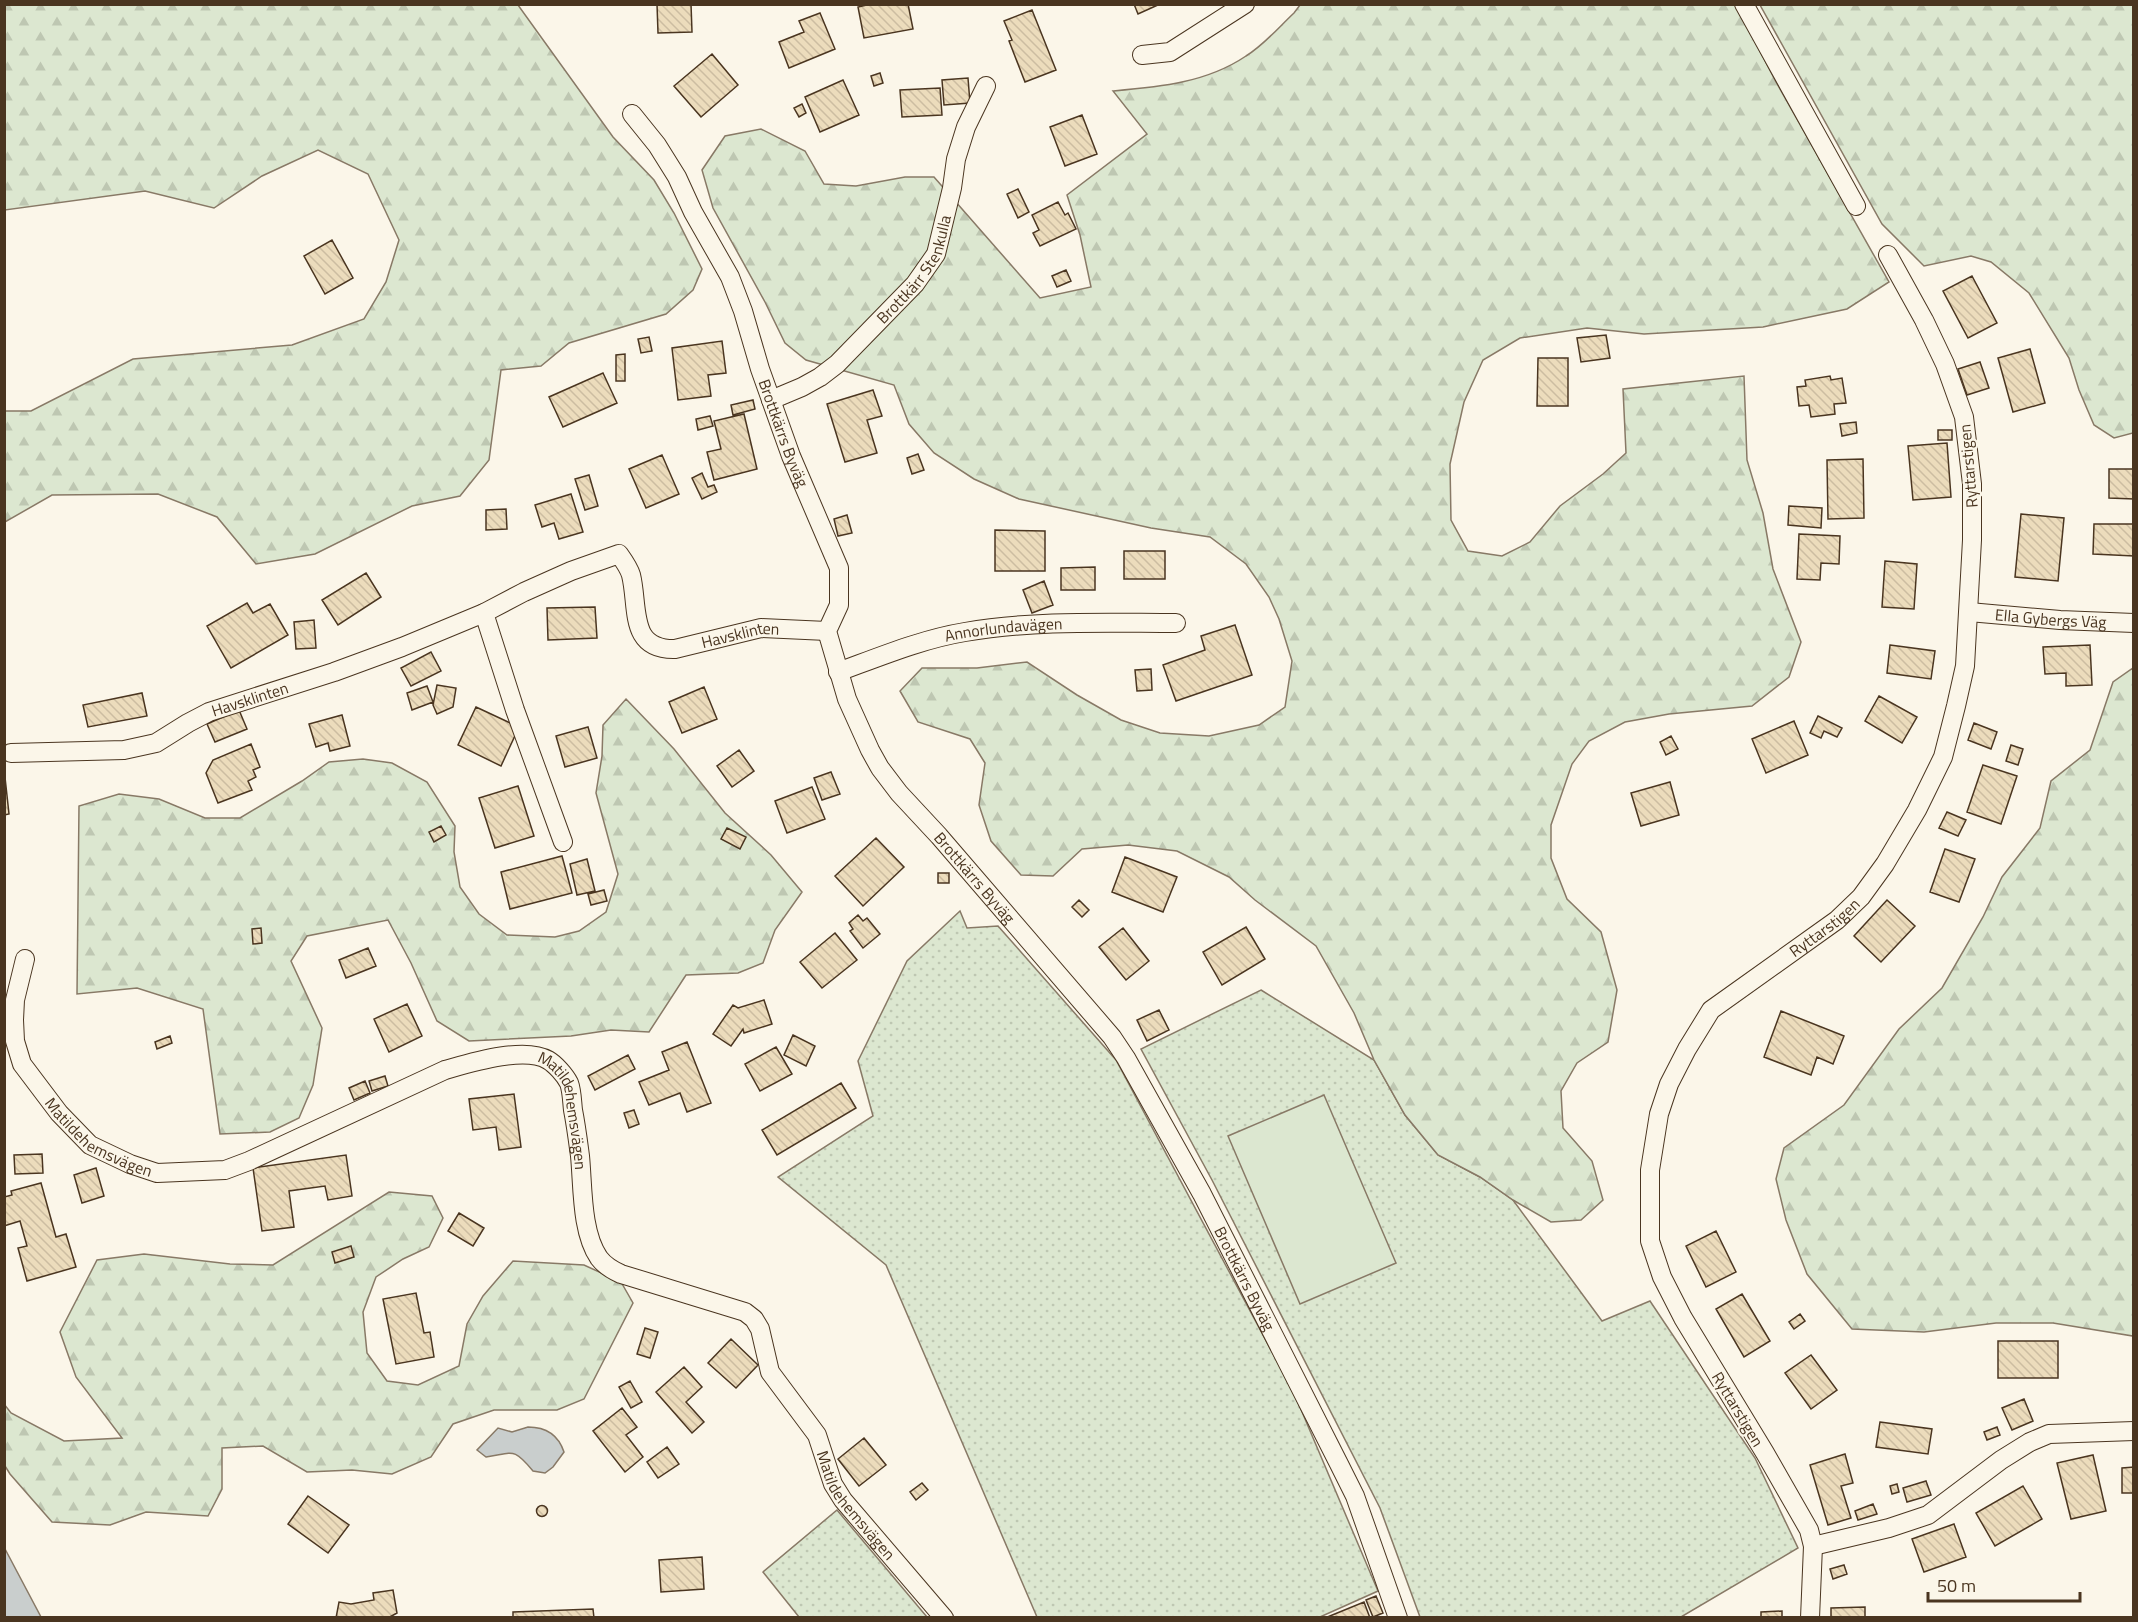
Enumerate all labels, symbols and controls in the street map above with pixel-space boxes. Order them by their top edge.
street label: Brottkärr Stenkulla [871,212,957,329]
street label: Brottkärrs Byväg [752,376,815,491]
street label: Ryttarstigen [1952,423,1984,509]
street label: Ella Gybergs Väg [1994,602,2107,634]
street label: Annorlundavägen [942,611,1063,648]
street label: Havsklinten [699,616,780,654]
street label: Havsklinten [208,675,291,723]
street label: Brottkärrs Byväg [929,827,1021,929]
street label: Ryttarstigen [1784,892,1865,963]
street label: Matildehemsvägen [534,1045,593,1170]
street label: Matildehemsvägen [39,1092,156,1183]
street label: Brottkärrs Byväg [1208,1222,1281,1335]
street label: Ryttarstigen [1706,1367,1770,1451]
street label: Matildehemsvägen [811,1447,901,1565]
scale bar [1928,1565,2080,1603]
text: 50 m [1937,1572,1976,1599]

